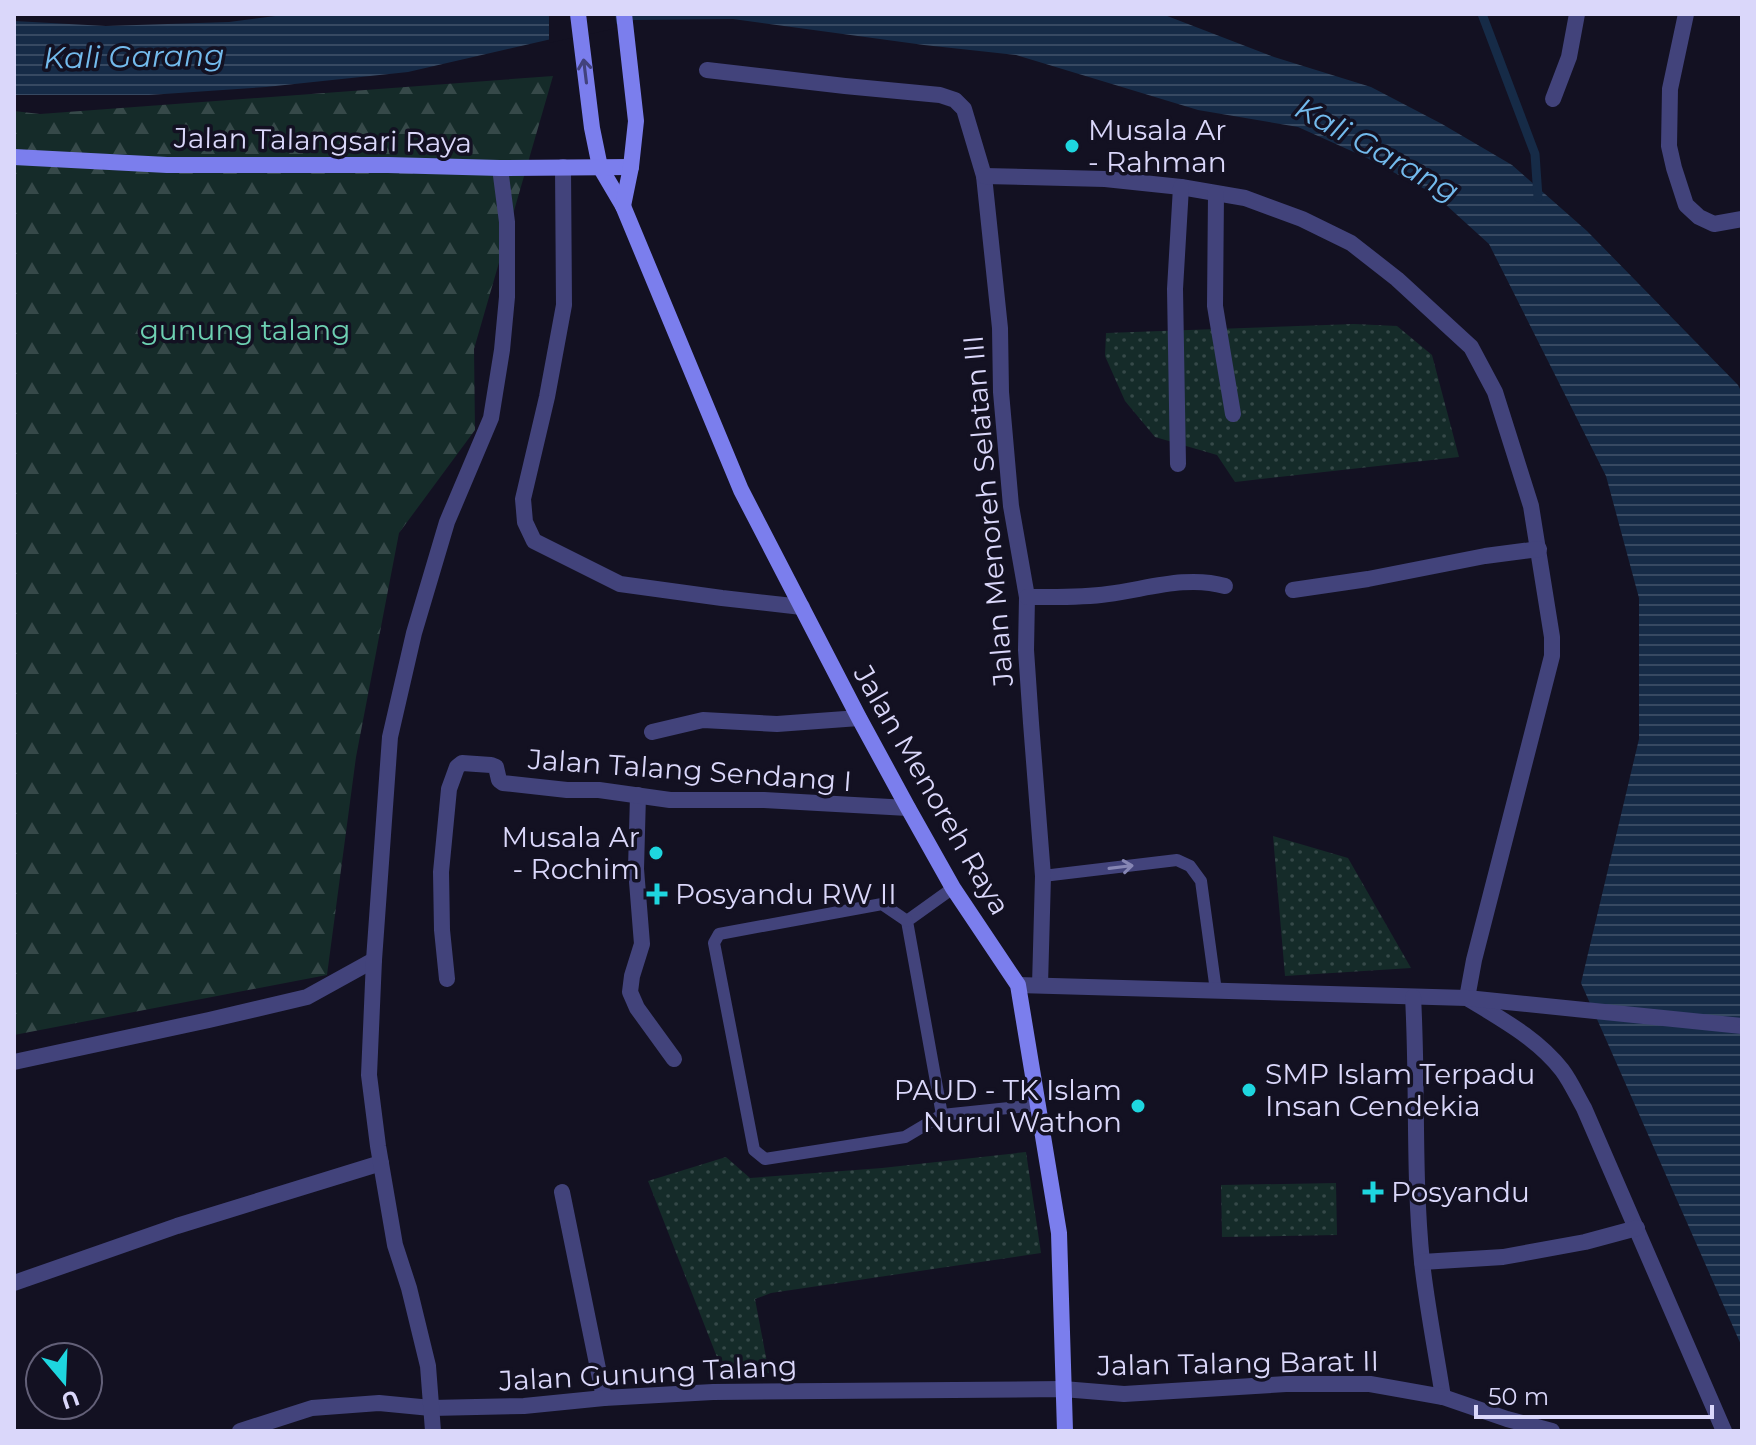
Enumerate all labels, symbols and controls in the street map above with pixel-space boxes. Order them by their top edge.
water label: Kali Garang [43,36,225,77]
one-way arrow [577,59,592,84]
water label: Kali Garang [1289,89,1466,210]
place label: Musala Ar - Rahman [1088,113,1227,179]
street label: Jalan Talangsari Raya [173,120,472,160]
marker: Musala Ar - Rahman [1063,137,1081,155]
park label: gunung talang [140,313,350,347]
street label: Jalan Menoreh Selatan III [956,334,1020,689]
street label: Jalan Menoreh Raya [846,658,1017,921]
street label: Jalan Talang Sendang I [526,742,853,798]
place label: Musala Ar - Rochim [502,820,640,886]
marker: Musala Ar - Rochim [647,844,665,862]
one-way arrow [1107,859,1134,874]
place label: Posyandu RW II [675,877,897,911]
marker: Posyandu RW II [646,883,668,905]
place label: SMP Islam Terpadu Insan Cendekia [1265,1057,1535,1123]
place label: PAUD - TK Islam Nurul Wathon [894,1073,1122,1139]
marker: SMP Islam Terpadu Insan Cendekia [1240,1081,1258,1099]
marker: PAUD - TK Islam Nurul Wathon [1129,1097,1147,1115]
place label: Posyandu [1391,1175,1530,1209]
marker: Posyandu [1362,1181,1384,1203]
north arrow [24,1341,104,1421]
street label: Jalan Talang Barat II [1096,1344,1379,1382]
street label: Jalan Gunung Talang [497,1348,798,1398]
scale bar [1476,1369,1712,1419]
text: 50 m [1488,1382,1549,1411]
text: U [58,1384,83,1415]

